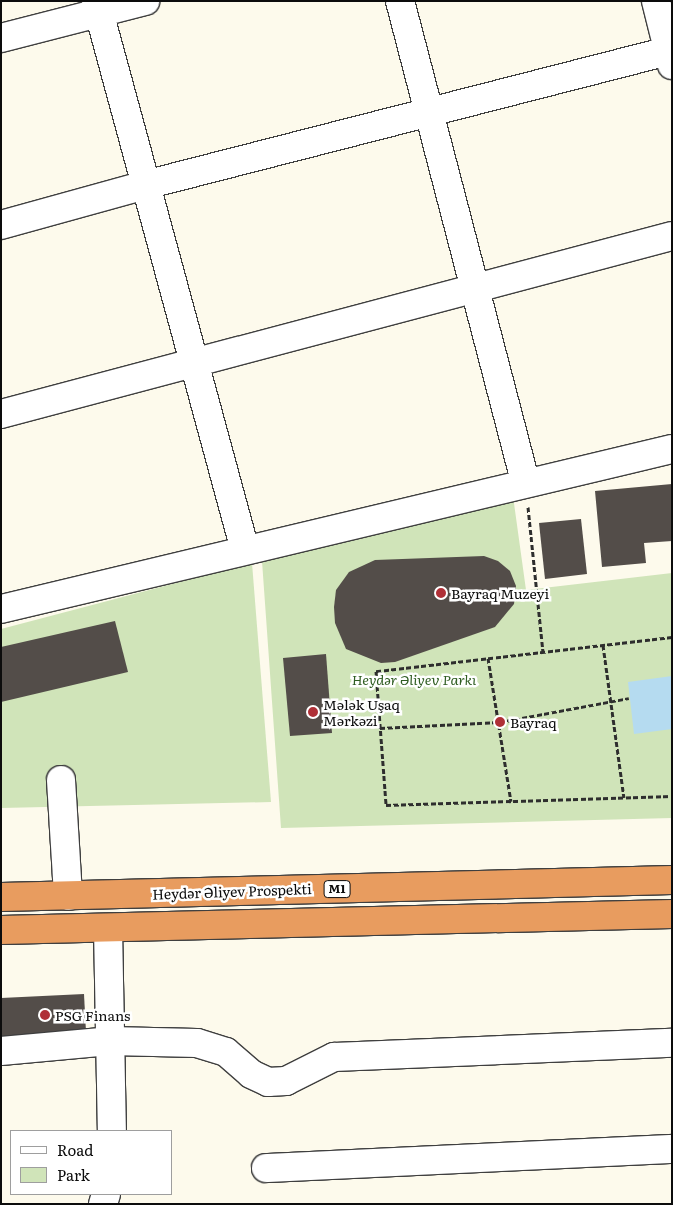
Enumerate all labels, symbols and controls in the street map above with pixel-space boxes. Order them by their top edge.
place label: Bayraq Muzeyi [451,585,549,601]
marker: Bayraq Muzeyi [435,587,447,599]
park label: Heydər Əliyev Parkı [352,671,476,687]
place label: Mələk Uşaq Mərkəzi [323,696,400,729]
marker: Mələk Uşaq Mərkəzi [307,706,319,718]
place label: Bayraq [510,714,557,730]
marker: Bayraq [494,716,506,728]
street label: Heydər Əliyev Prospekti [152,880,312,902]
road number: M1 [323,880,351,899]
place label: PSG Finans [55,1007,130,1023]
marker: PSG Finans [39,1009,51,1021]
legend [10,1130,172,1195]
text: Road [57,1138,93,1161]
text: Park [57,1163,90,1186]

